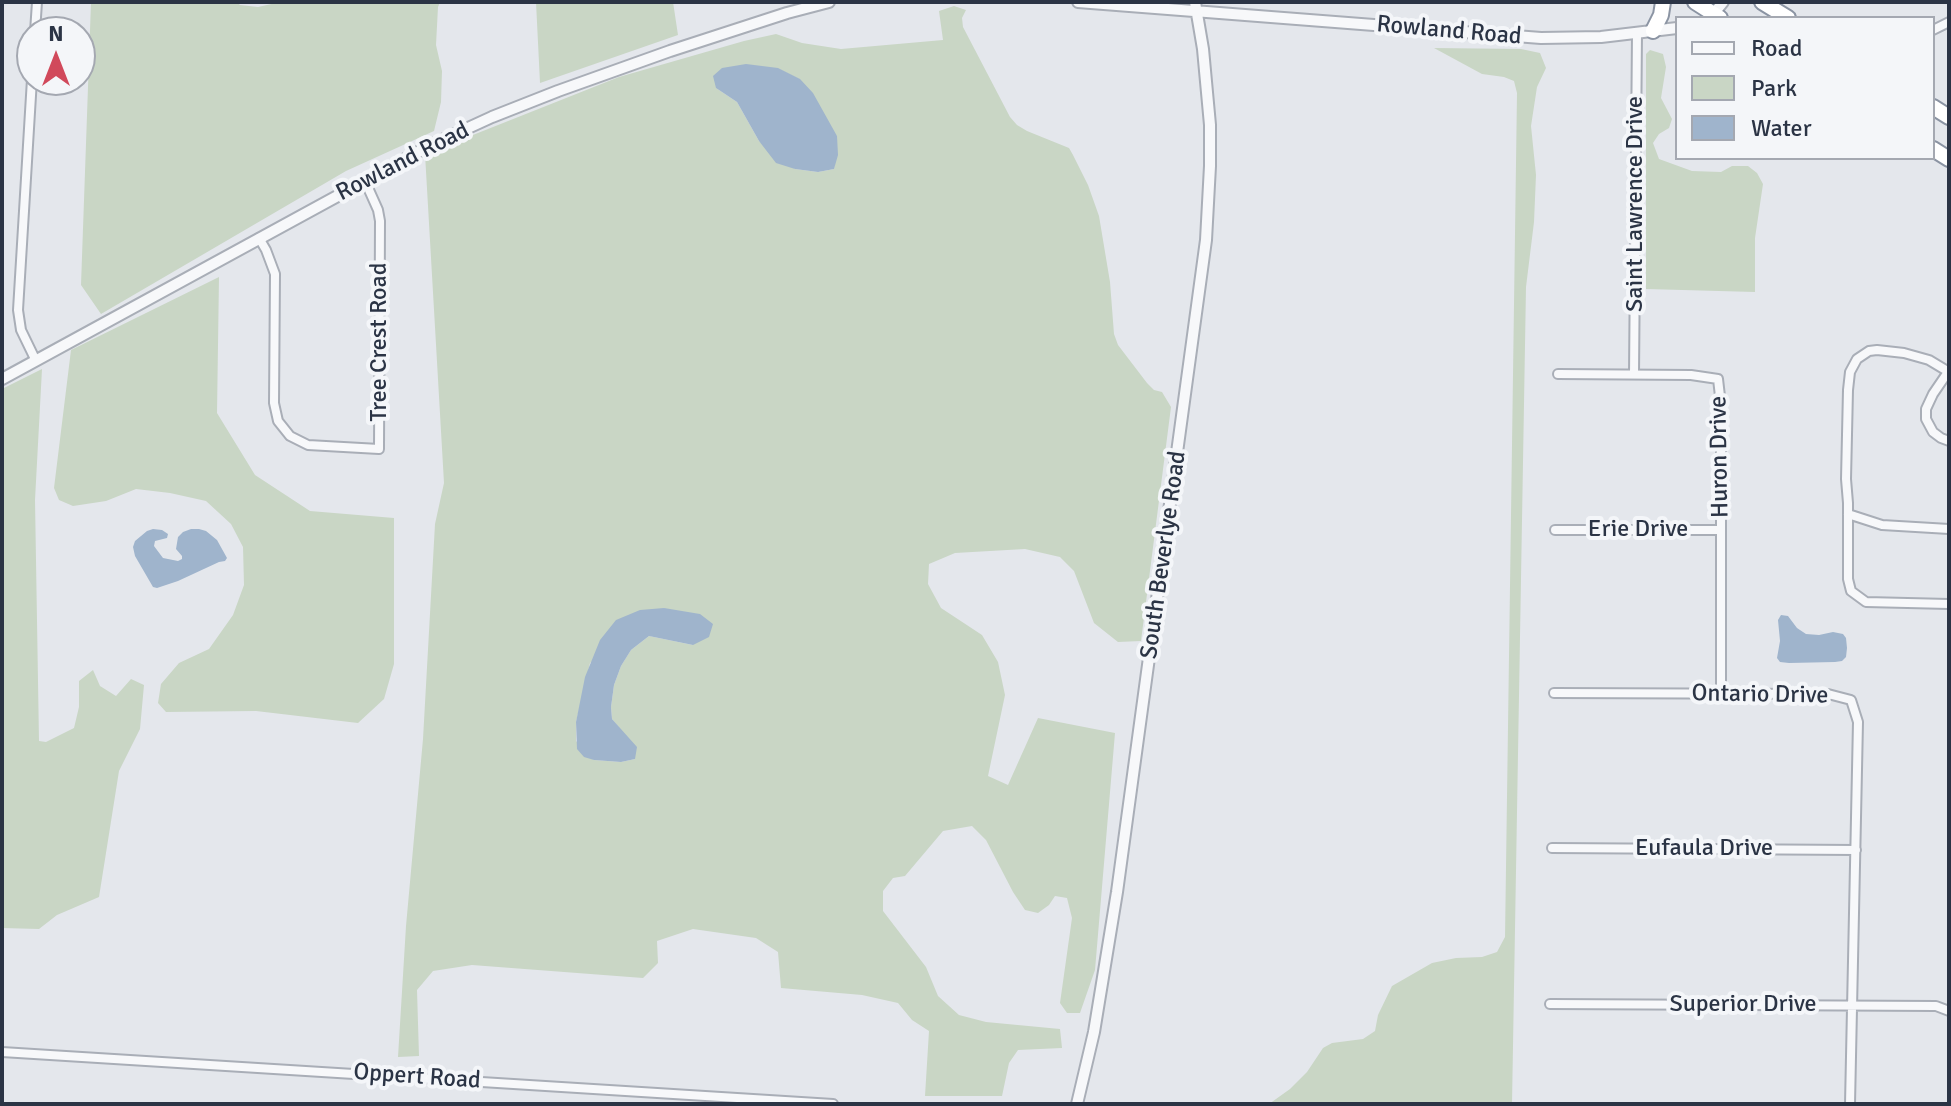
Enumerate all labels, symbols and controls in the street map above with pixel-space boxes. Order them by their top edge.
street label: Rowland Road [1375,10,1523,52]
north arrow [16,16,96,96]
legend [1675,16,1935,160]
text: N [48,20,64,47]
text: Road [1751,33,1802,63]
text: Park [1751,73,1797,103]
street label: Saint Lawrence Drive [1622,96,1650,312]
text: Water [1751,113,1811,143]
street label: Rowland Road [332,116,474,208]
street label: Tree Crest Road [366,263,394,421]
street label: Huron Drive [1705,396,1735,518]
street label: South Beverlye Road [1135,449,1193,661]
street label: Erie Drive [1588,516,1688,544]
street label: Ontario Drive [1691,679,1829,711]
street label: Eufaula Drive [1635,835,1773,863]
street label: Superior Drive [1669,991,1817,1019]
street label: Oppert Road [352,1058,482,1096]

